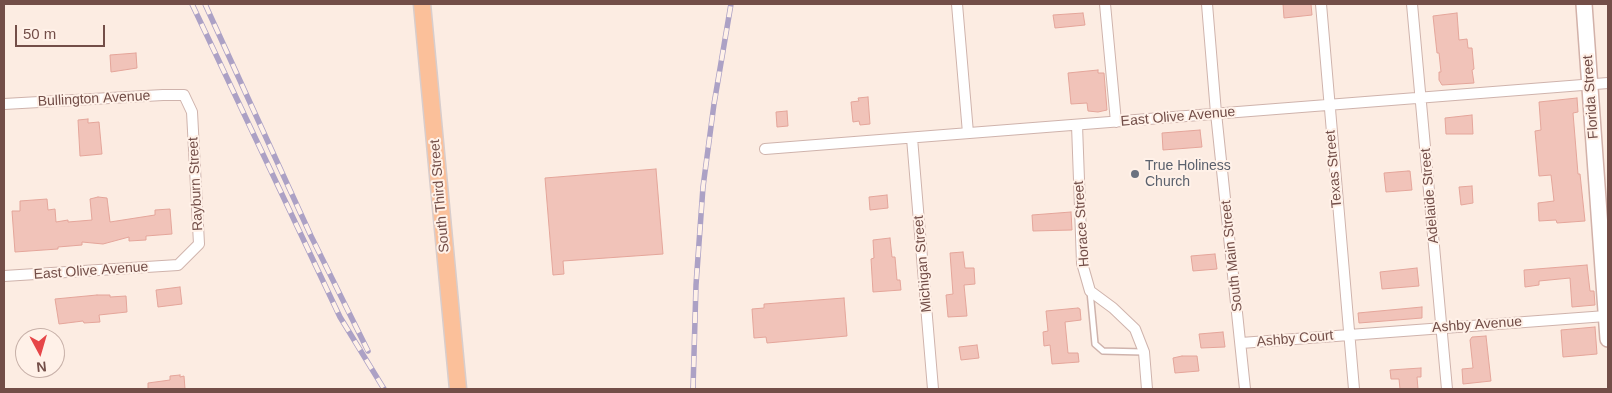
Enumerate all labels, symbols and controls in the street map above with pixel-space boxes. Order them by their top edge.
scale bar [18,15,108,47]
text: 50 m [23,25,56,42]
street label: Florida Street [1580,54,1602,140]
street label: Bullington Avenue [37,88,151,110]
street label: East Olive Avenue [1120,104,1236,130]
street label: Texas Street [1322,130,1346,208]
street label: Rayburn Street [185,137,207,231]
street label: South Third Street [427,139,453,253]
street label: Adelaide Street [1417,148,1443,244]
place label: True Holiness Church [1145,158,1231,190]
marker: True Holiness Church [1129,168,1141,180]
street label: Horace Street [1071,180,1093,268]
street label: South Main Street [1218,199,1246,313]
street label: Michigan Street [910,215,936,313]
street label: East Olive Avenue [33,259,149,283]
street label: Ashby Avenue [1432,313,1522,337]
street label: Ashby Court [1256,327,1334,351]
north arrow [15,328,65,378]
text: N [36,358,47,375]

